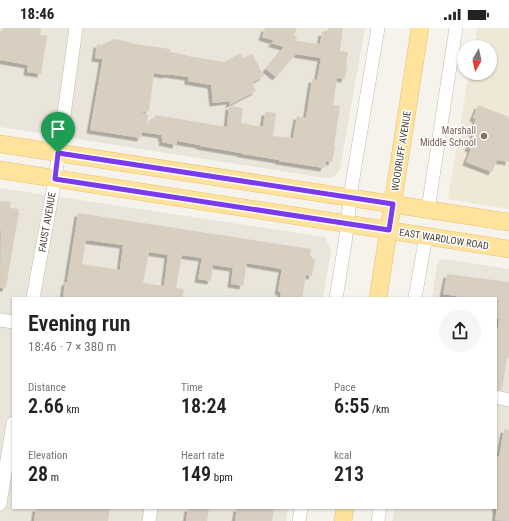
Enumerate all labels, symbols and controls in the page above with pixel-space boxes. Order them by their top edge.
text: 18:46 [20,5,54,23]
north arrow [457,40,497,80]
map controls [457,40,497,80]
street label: WOODRUFF AVENUE [389,110,413,192]
pin [41,112,75,153]
icon: arrive [47,118,69,140]
place label: Marshall Middle School [420,125,476,148]
marker: Marshall Middle School [479,131,489,141]
street label: FAUST AVENUE [36,191,58,253]
street label: EAST WARDLOW ROAD [398,226,490,252]
button: share [439,310,481,352]
text: Evening run [28,311,130,336]
text: 18:46 · 7 × 380 m [28,339,116,354]
text: Distance [28,381,66,394]
text: Time [181,381,203,394]
text: Pace [334,381,356,394]
text: 2.66 [28,394,64,418]
text: 18:24 [181,394,227,418]
text: 6:55 [334,394,369,418]
text: km [64,403,80,416]
text: /km [369,403,389,416]
text: Elevation [28,449,68,462]
text: Heart rate [181,449,224,462]
text: kcal [334,449,352,462]
text: 28 [28,462,48,486]
text: 149 [181,462,211,486]
text: 213 [334,462,364,486]
text: m [48,471,59,484]
text: bpm [211,471,233,484]

